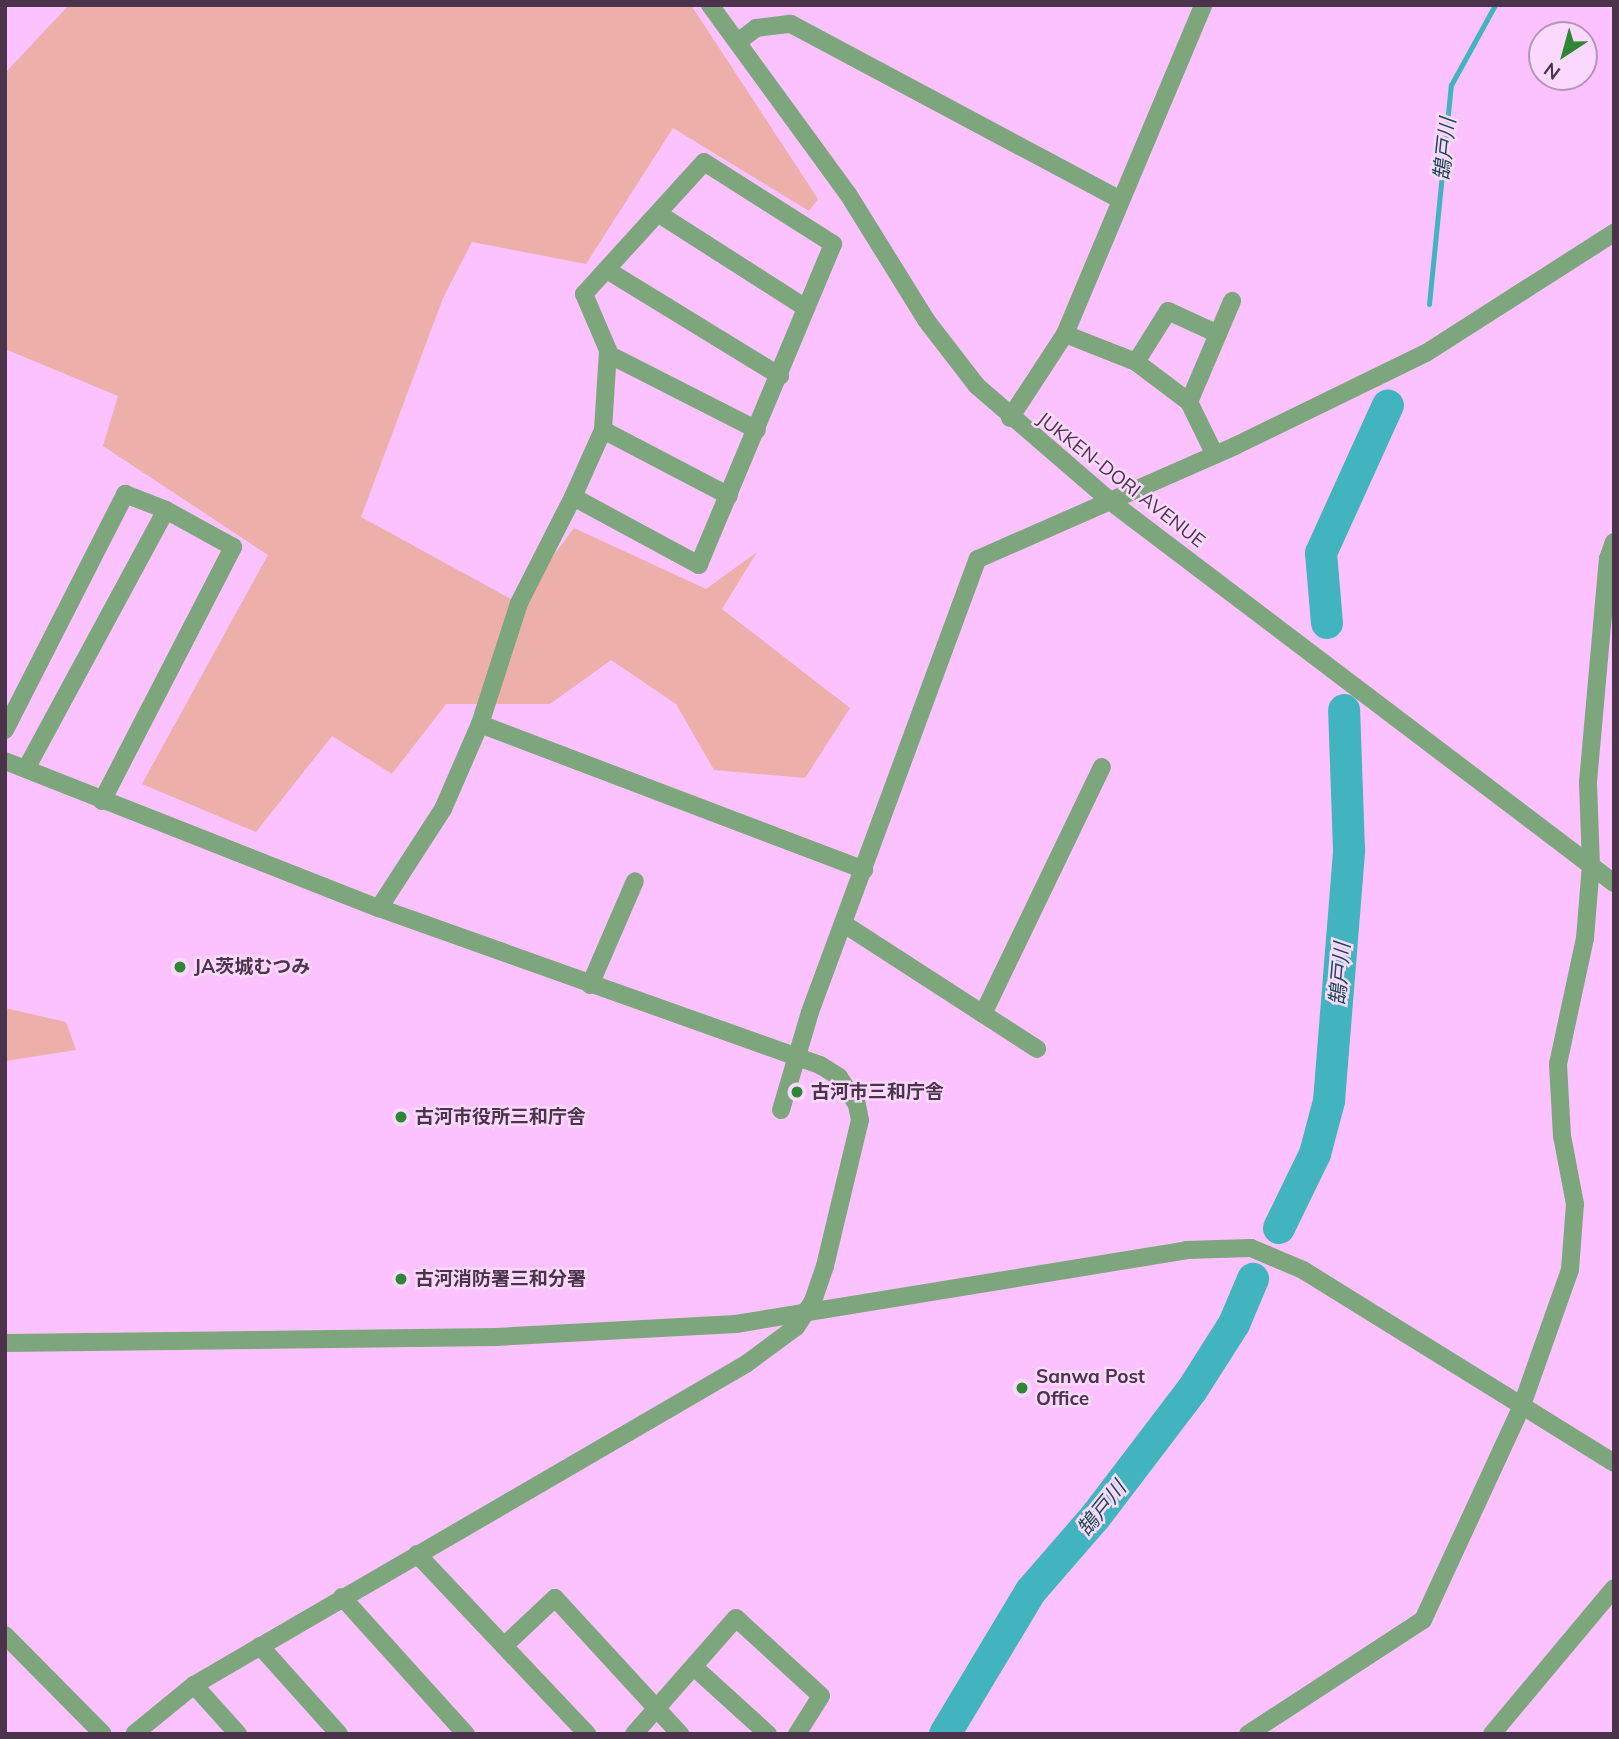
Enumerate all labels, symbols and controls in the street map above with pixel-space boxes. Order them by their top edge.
north arrow [1528,21,1598,91]
text: N [1539,57,1565,85]
water label: 鵠戸川 [1428,116,1460,182]
street label: JUKKEN-DORI AVENUE [1033,408,1209,552]
water label: 鵠戸川 [1324,942,1354,1006]
place label: JA茨城むつみ [194,956,310,978]
marker: JA茨城むつみ [172,959,188,975]
place label: 古河市三和庁舎 [811,1081,944,1103]
marker: 古河市三和庁舎 [789,1084,805,1100]
place label: 古河市役所三和庁舎 [415,1106,586,1128]
marker: 古河市役所三和庁舎 [393,1109,409,1125]
place label: 古河消防署三和分署 [415,1268,586,1290]
marker: 古河消防署三和分署 [393,1271,409,1287]
place label: Sanwa Post Office [1036,1366,1145,1410]
marker: Sanwa Post Office [1014,1380,1030,1396]
water label: 鵠戸川 [1071,1476,1131,1540]

